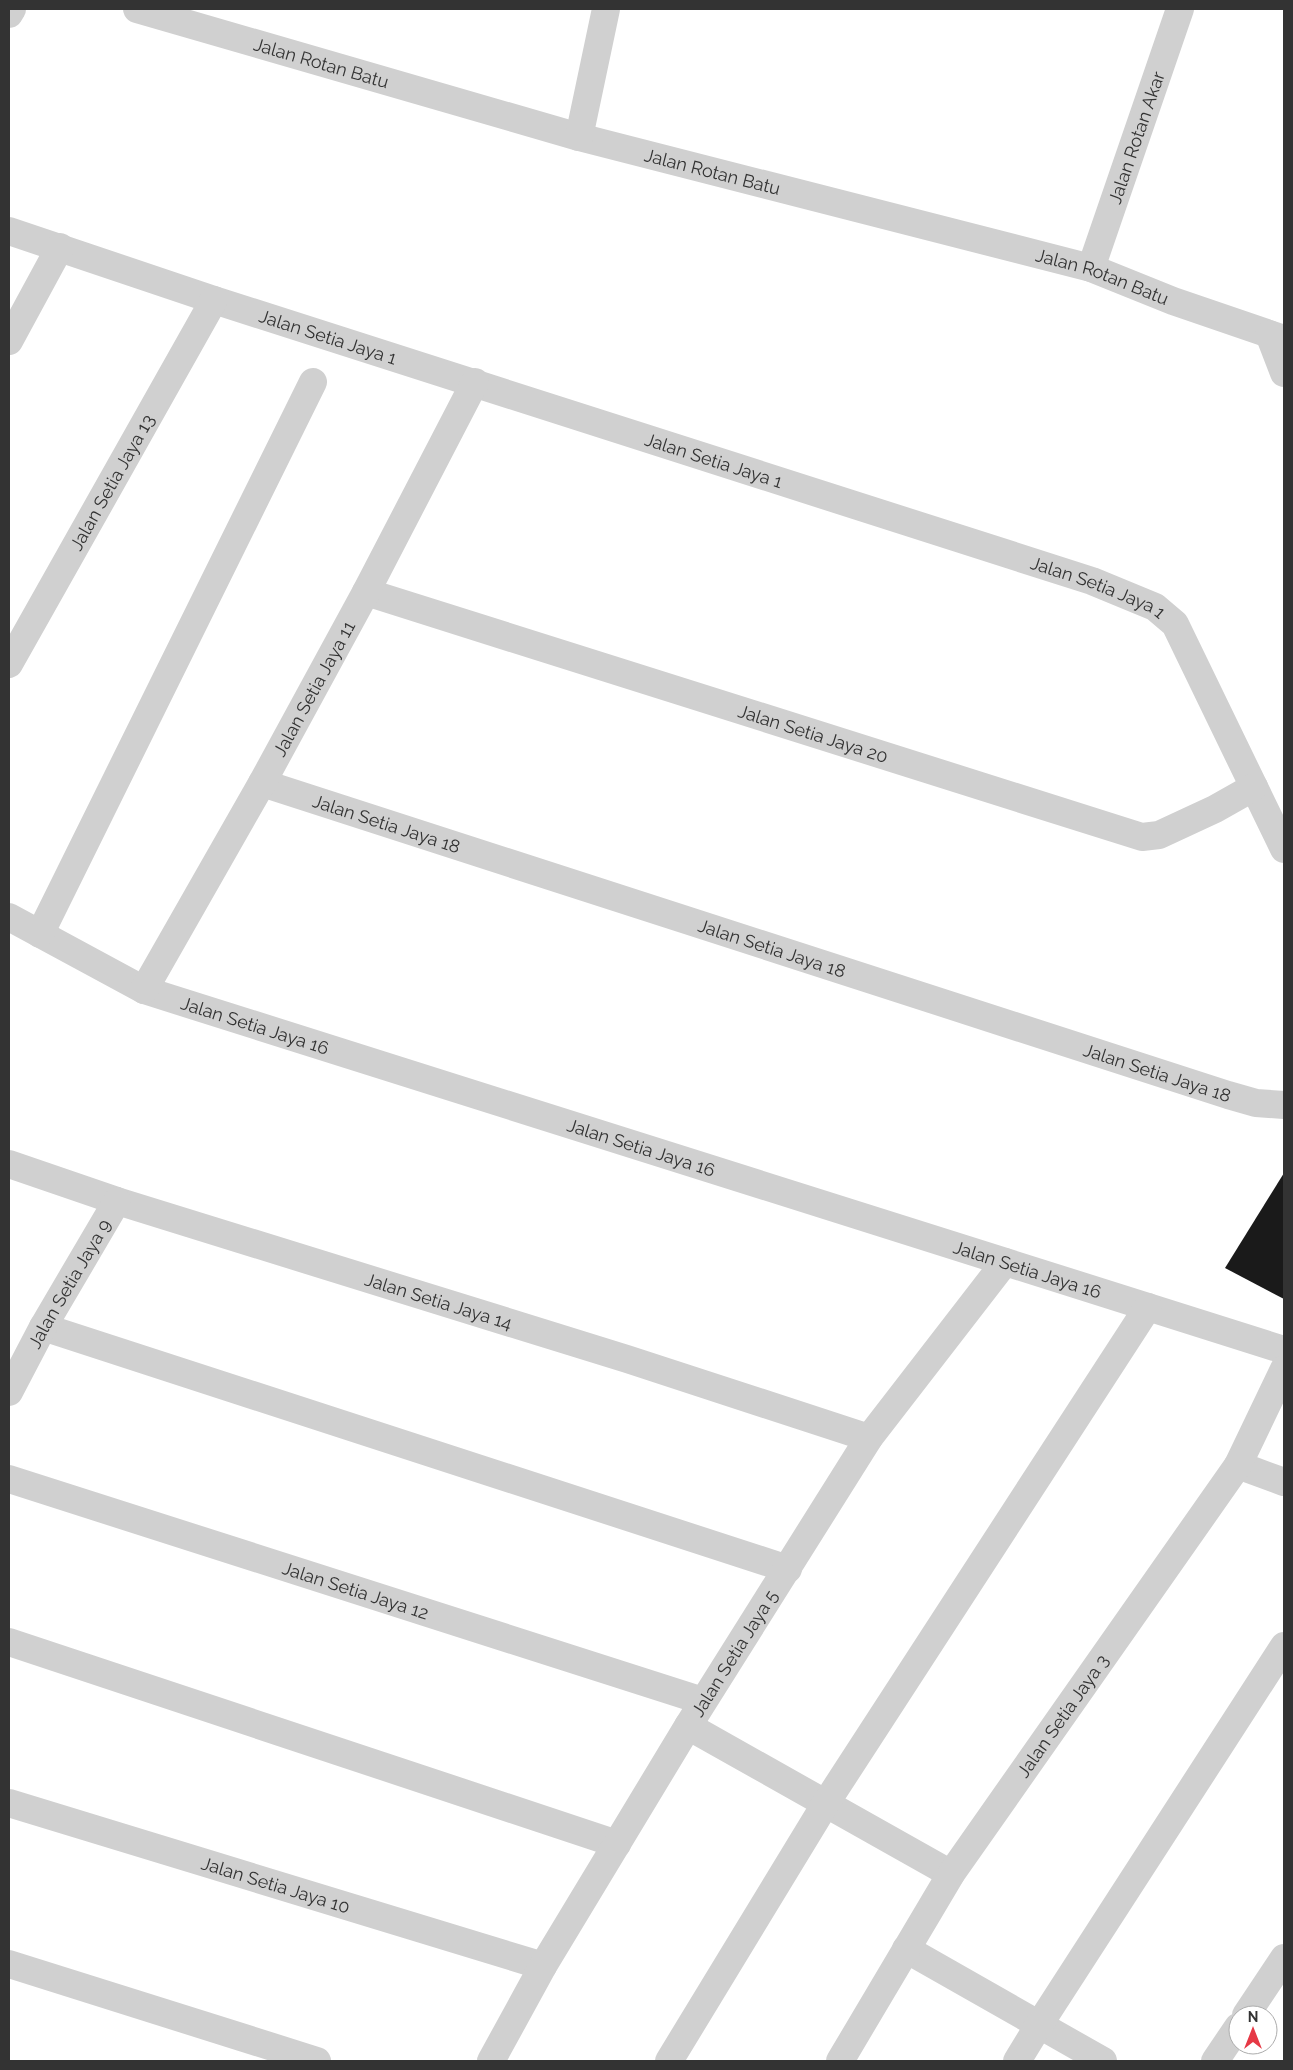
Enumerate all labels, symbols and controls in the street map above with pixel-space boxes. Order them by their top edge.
street label: Jalan Rotan Batu [251,33,391,92]
street label: Jalan Rotan Akar [1103,68,1168,206]
street label: Jalan Rotan Batu [642,144,783,199]
street label: Jalan Rotan Batu [1034,244,1172,309]
street label: Jalan Setia Jaya 1 [257,305,400,368]
street label: Jalan Setia Jaya 13 [65,410,158,554]
street label: Jalan Setia Jaya 1 [642,428,785,492]
street label: Jalan Setia Jaya 1 [1028,552,1171,622]
street label: Jalan Setia Jaya 11 [268,617,359,760]
street label: Jalan Setia Jaya 20 [736,700,891,767]
street label: Jalan Setia Jaya 18 [310,790,463,857]
street label: Jalan Setia Jaya 18 [696,914,848,981]
street label: Jalan Setia Jaya 16 [179,992,332,1058]
street label: Jalan Setia Jaya 18 [1081,1039,1234,1106]
street label: Jalan Setia Jaya 16 [565,1114,718,1180]
street label: Jalan Setia Jaya 9 [23,1215,115,1352]
street label: Jalan Setia Jaya 16 [951,1236,1104,1302]
street label: Jalan Setia Jaya 14 [363,1268,515,1333]
street label: Jalan Setia Jaya 12 [280,1557,432,1623]
street label: Jalan Setia Jaya 5 [686,1586,782,1720]
street label: Jalan Setia Jaya 3 [1012,1650,1112,1781]
street label: Jalan Setia Jaya 10 [199,1852,353,1917]
north arrow [1228,2005,1278,2055]
text: N [1248,2009,1258,2025]

